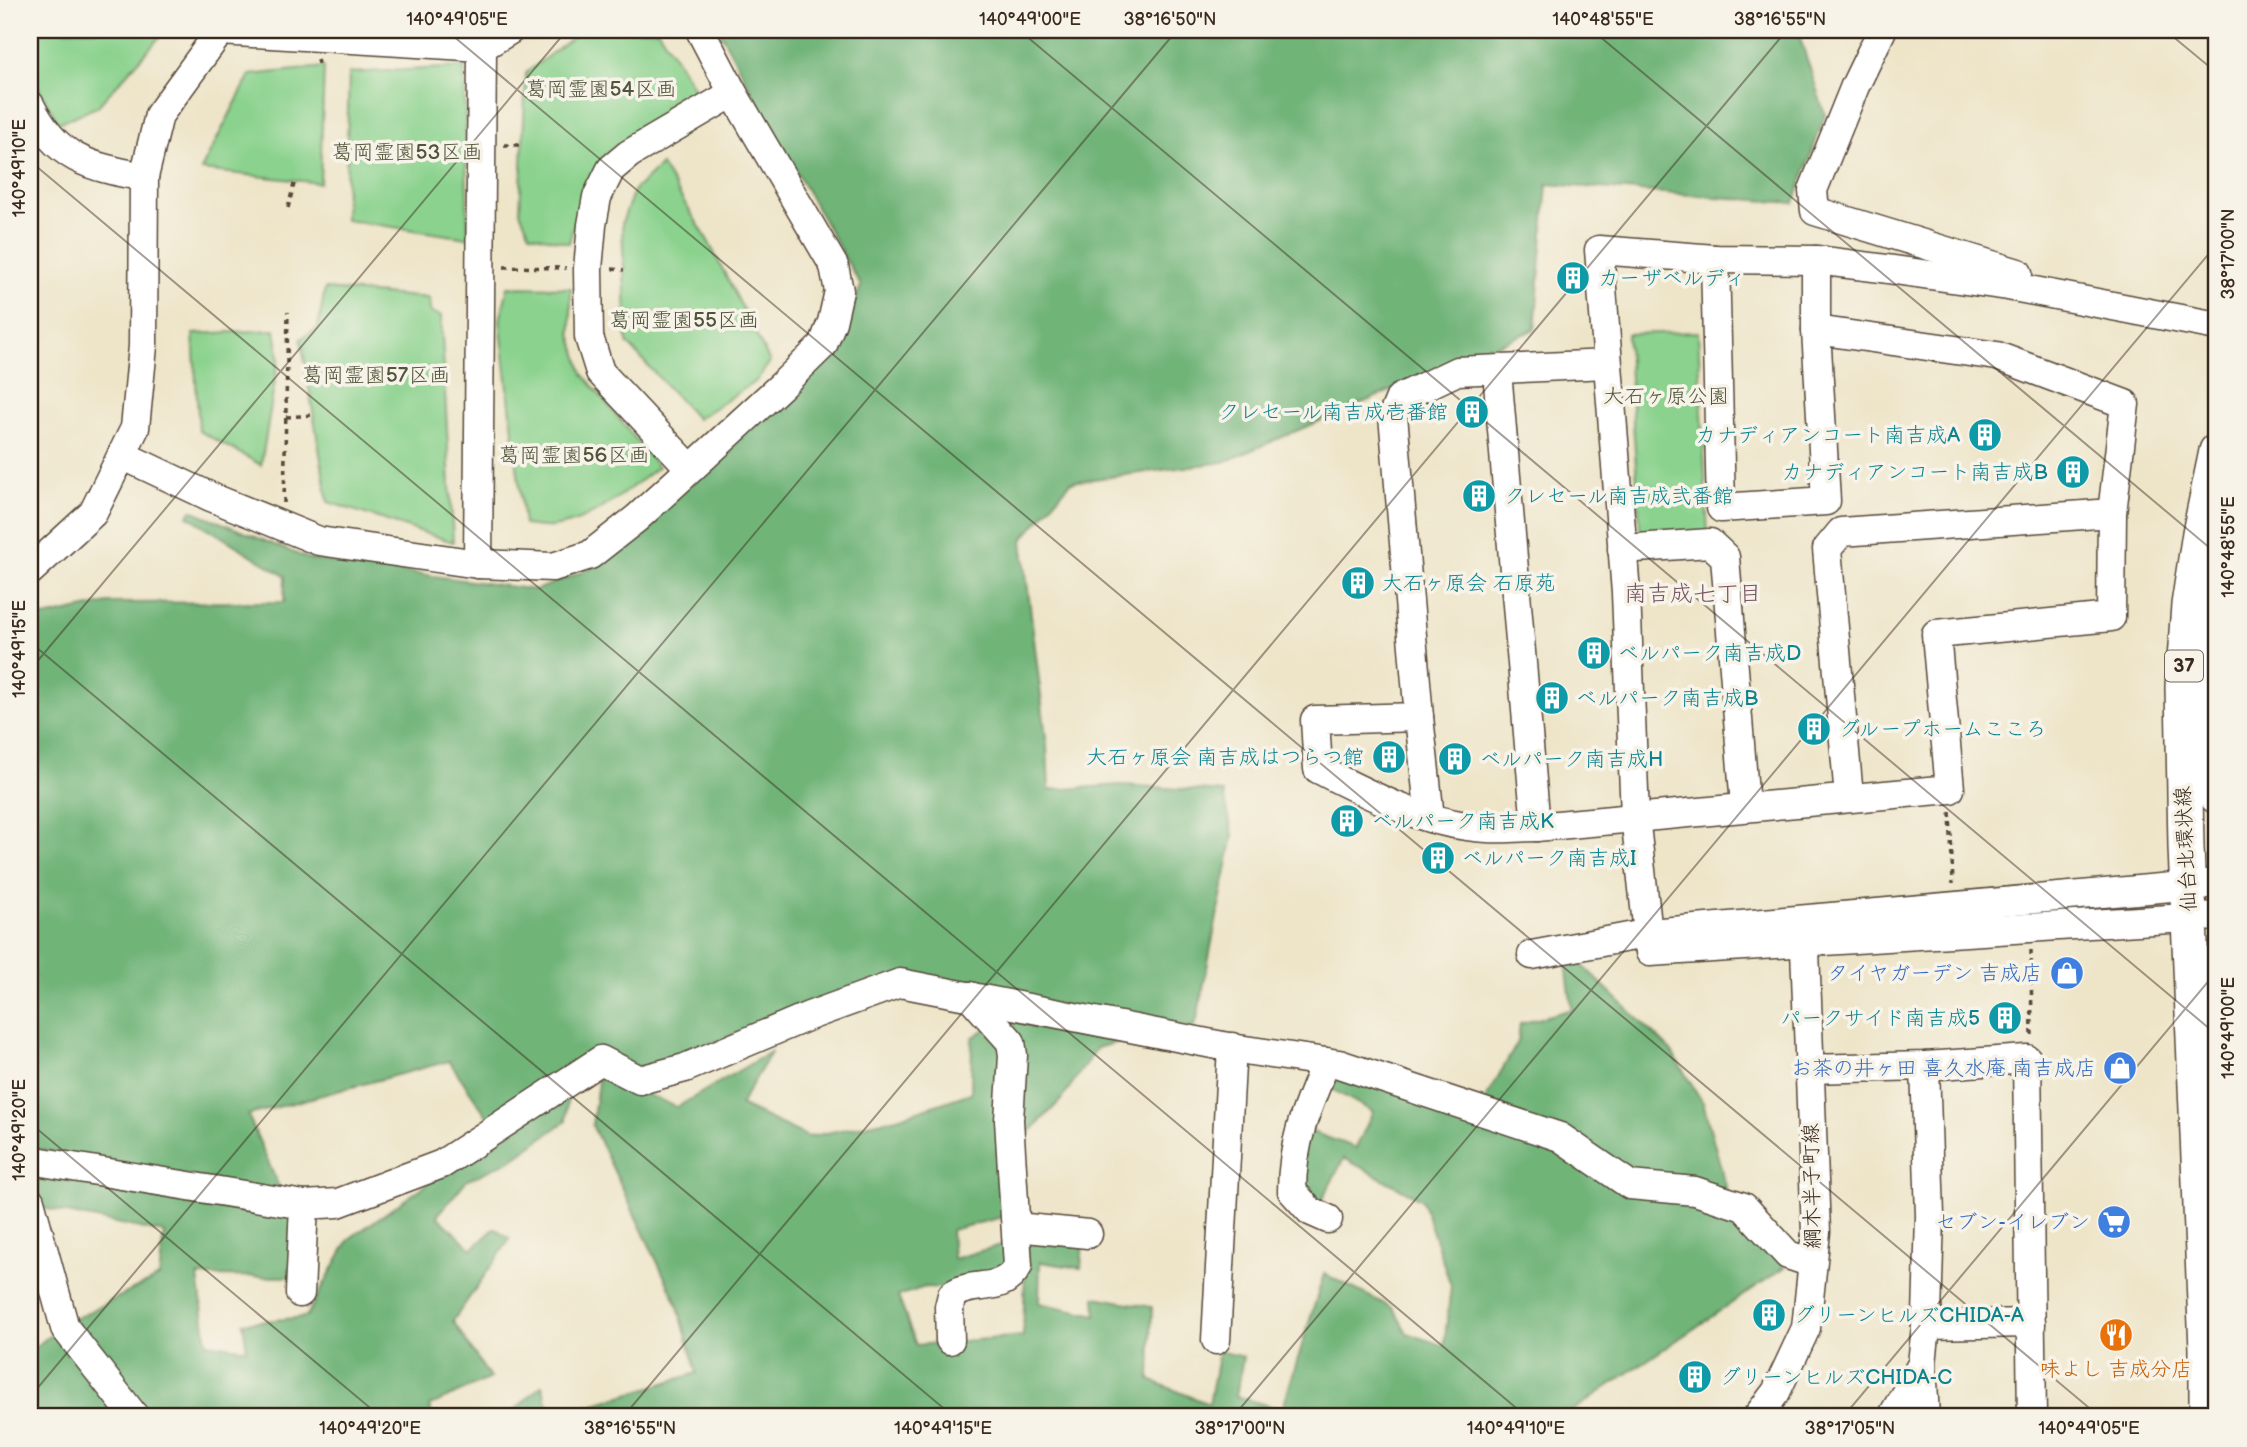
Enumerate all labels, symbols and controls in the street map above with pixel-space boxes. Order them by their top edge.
text: 140°49'05"E [406,9,508,30]
text: 140°49'00"E [979,9,1081,30]
text: 38°16'50"N [1123,9,1217,30]
text: 140°48'55"E [1552,9,1654,30]
text: 38°16'55"N [1734,9,1826,30]
park label: 葛岡霊園54区画 [526,77,676,102]
text: 140°49'10"E [9,119,30,217]
park label: 葛岡霊園53区画 [332,140,482,165]
text: 38°17'00"N [2218,208,2239,300]
building icon: カーザベルディ [1554,259,1592,297]
place label: カーザベルディ [1598,266,1746,291]
park label: 葛岡霊園55区画 [609,308,759,333]
park label: 葛岡霊園57区画 [302,363,450,388]
park label: 大石ヶ原公園 [1603,384,1729,409]
building icon: クレセール南吉成壱番館 [1453,393,1491,431]
place label: クレセール南吉成壱番館 [1218,400,1448,425]
building icon: カナディアンコート南吉成A [1966,416,2004,454]
place label: カナディアンコート南吉成A [1695,423,1960,448]
park label: 葛岡霊園56区画 [499,443,649,468]
building icon: カナディアンコート南吉成B [2054,453,2092,491]
place label: カナディアンコート南吉成B [1782,460,2048,485]
building icon: クレセール南吉成弐番館 [1460,477,1498,515]
place label: クレセール南吉成弐番館 [1504,484,1734,509]
text: 140°48'55"E [2218,496,2239,598]
building icon: 大石ヶ原会 石原苑 [1339,564,1377,602]
place label: 大石ヶ原会 石原苑 [1382,571,1556,596]
district label: 南吉成七丁目 [1624,580,1762,608]
text: 140°49'15"E [9,600,30,698]
building icon: ベルパーク南吉成D [1575,634,1613,672]
place label: ベルパーク南吉成D [1618,641,1801,666]
road number: 37 [2165,650,2203,681]
building icon: ベルパーク南吉成B [1533,679,1571,717]
place label: ベルパーク南吉成B [1576,686,1758,711]
building icon: グループホームこころ [1795,710,1833,748]
place label: グループホームこころ [1839,717,2046,742]
building icon: 大石ヶ原会 南吉成はつらつ館 [1370,738,1408,776]
building icon: ベルパーク南吉成H [1436,740,1474,778]
place label: 大石ヶ原会 南吉成はつらつ館 [1086,745,1364,770]
place label: ベルパーク南吉成H [1480,747,1663,772]
street label: 仙台北環状線 [2170,785,2202,913]
building icon: ベルパーク南吉成K [1328,802,1366,840]
place label: ベルパーク南吉成K [1372,809,1554,834]
building icon: ベルパーク南吉成I [1419,839,1457,877]
place label: ベルパーク南吉成I [1462,846,1637,871]
shop icon: タイヤガーデン 吉成店 [2048,954,2086,992]
place label: タイヤガーデン 吉成店 [1827,961,2042,986]
text: 140°49'00"E [2218,977,2239,1079]
building icon: パークサイド南吉成5 [1986,999,2024,1037]
place label: パークサイド南吉成5 [1780,1006,1980,1031]
shop icon: お茶の井ヶ田 喜久水庵 南吉成店 [2101,1049,2139,1087]
place label: お茶の井ヶ田 喜久水庵 南吉成店 [1791,1056,2096,1081]
text: 140°49'20"E [9,1079,30,1181]
street label: 綱木半子町線 [1798,1123,1826,1249]
supermarket icon: セブン-イレブン [2095,1203,2133,1241]
place label: セブン-イレブン [1935,1210,2090,1235]
building icon: グリーンヒルズCHIDA-A [1750,1296,1788,1334]
place label: グリーンヒルズCHIDA-A [1794,1303,2024,1328]
restaurant icon: 味よし 吉成分店 [2097,1316,2135,1354]
place label: 味よし 吉成分店 [2040,1357,2192,1382]
building icon: グリーンヒルズCHIDA-C [1676,1358,1714,1396]
place label: グリーンヒルズCHIDA-C [1720,1365,1952,1390]
text: 140°49'20"E [319,1418,421,1439]
text: 38°16'55"N [584,1418,676,1439]
text: 140°49'15"E [894,1418,992,1439]
text: 38°17'00"N [1194,1418,1286,1439]
text: 140°49'10"E [1467,1418,1565,1439]
text: 38°17'05"N [1805,1418,1895,1439]
text: 140°49'05"E [2038,1418,2140,1439]

